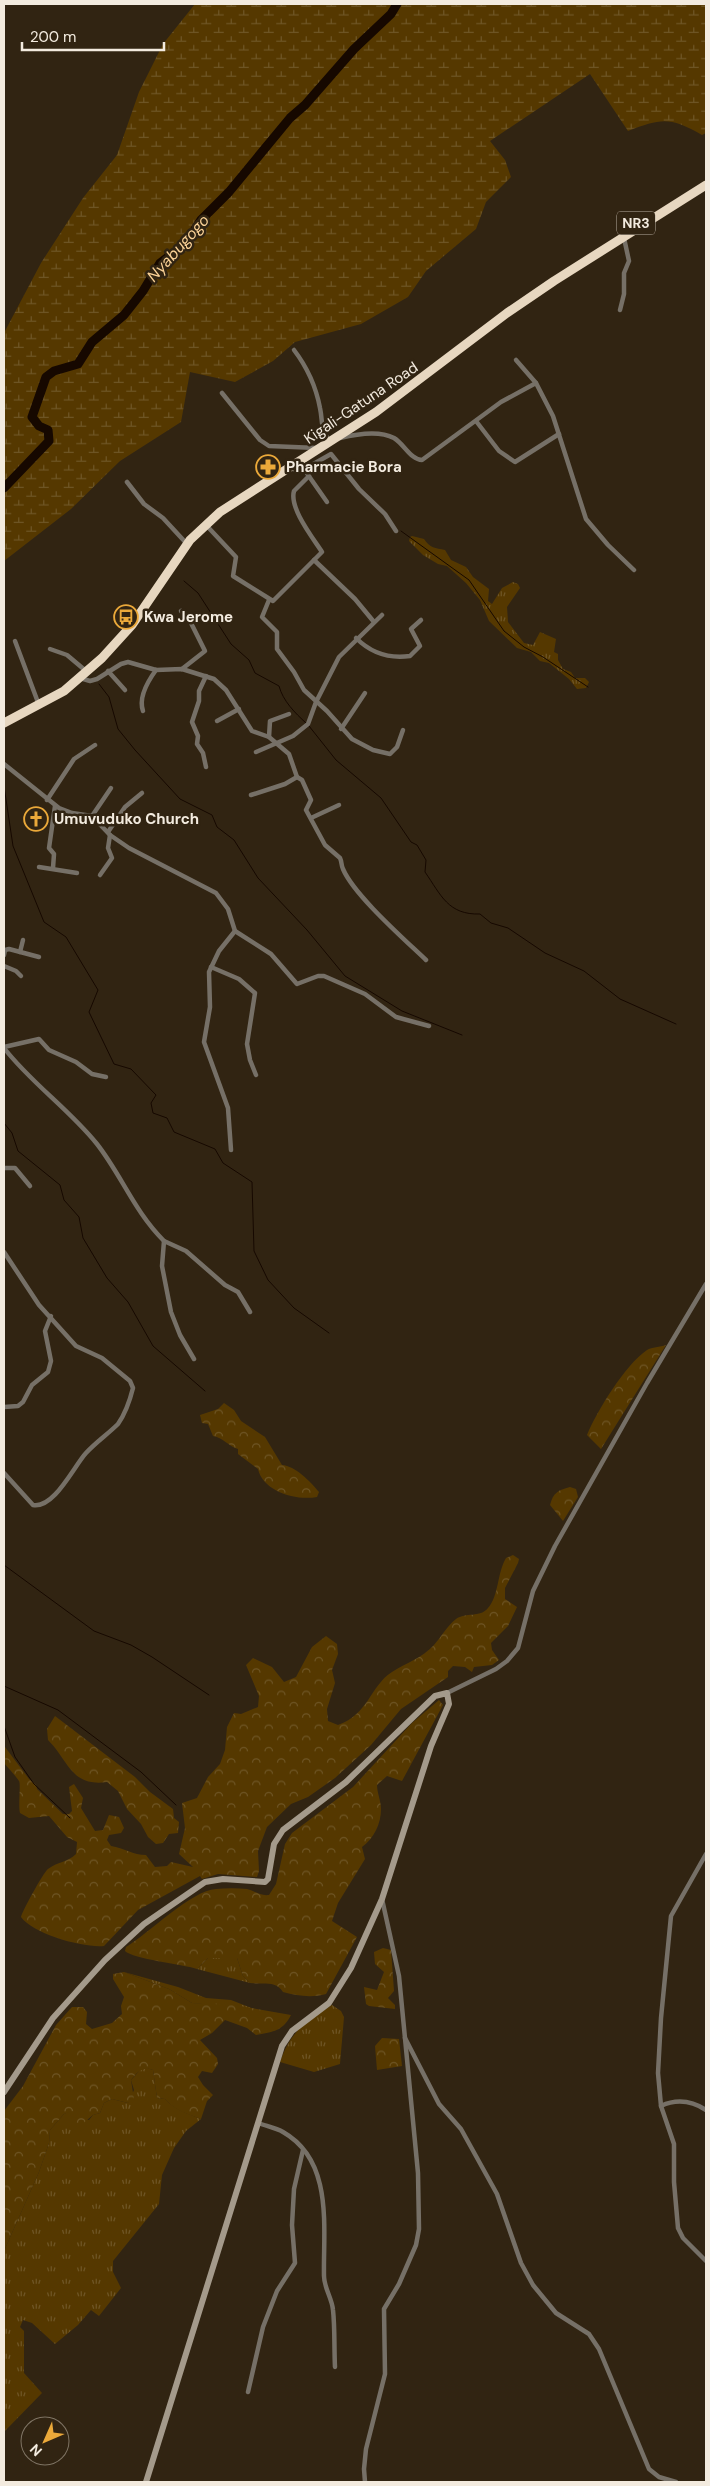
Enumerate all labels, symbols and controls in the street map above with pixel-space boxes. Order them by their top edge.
scale bar [22,20,165,52]
text: 200 m [30,27,76,47]
water label: Nyabugogo [142,210,214,286]
road number: NR3 [617,212,655,234]
street label: Kigali-Gatuna Road [300,357,422,449]
pharmacy icon: Pharmacie Bora [255,454,281,480]
place label: Pharmacie Bora [286,457,402,477]
bus stop icon: Kwa Jerome [113,604,139,630]
place label: Kwa Jerome [144,607,233,627]
church icon: Umuvuduko Church [23,806,49,832]
place label: Umuvuduko Church [54,809,199,829]
north arrow [20,2416,70,2466]
text: N [26,2440,46,2460]

